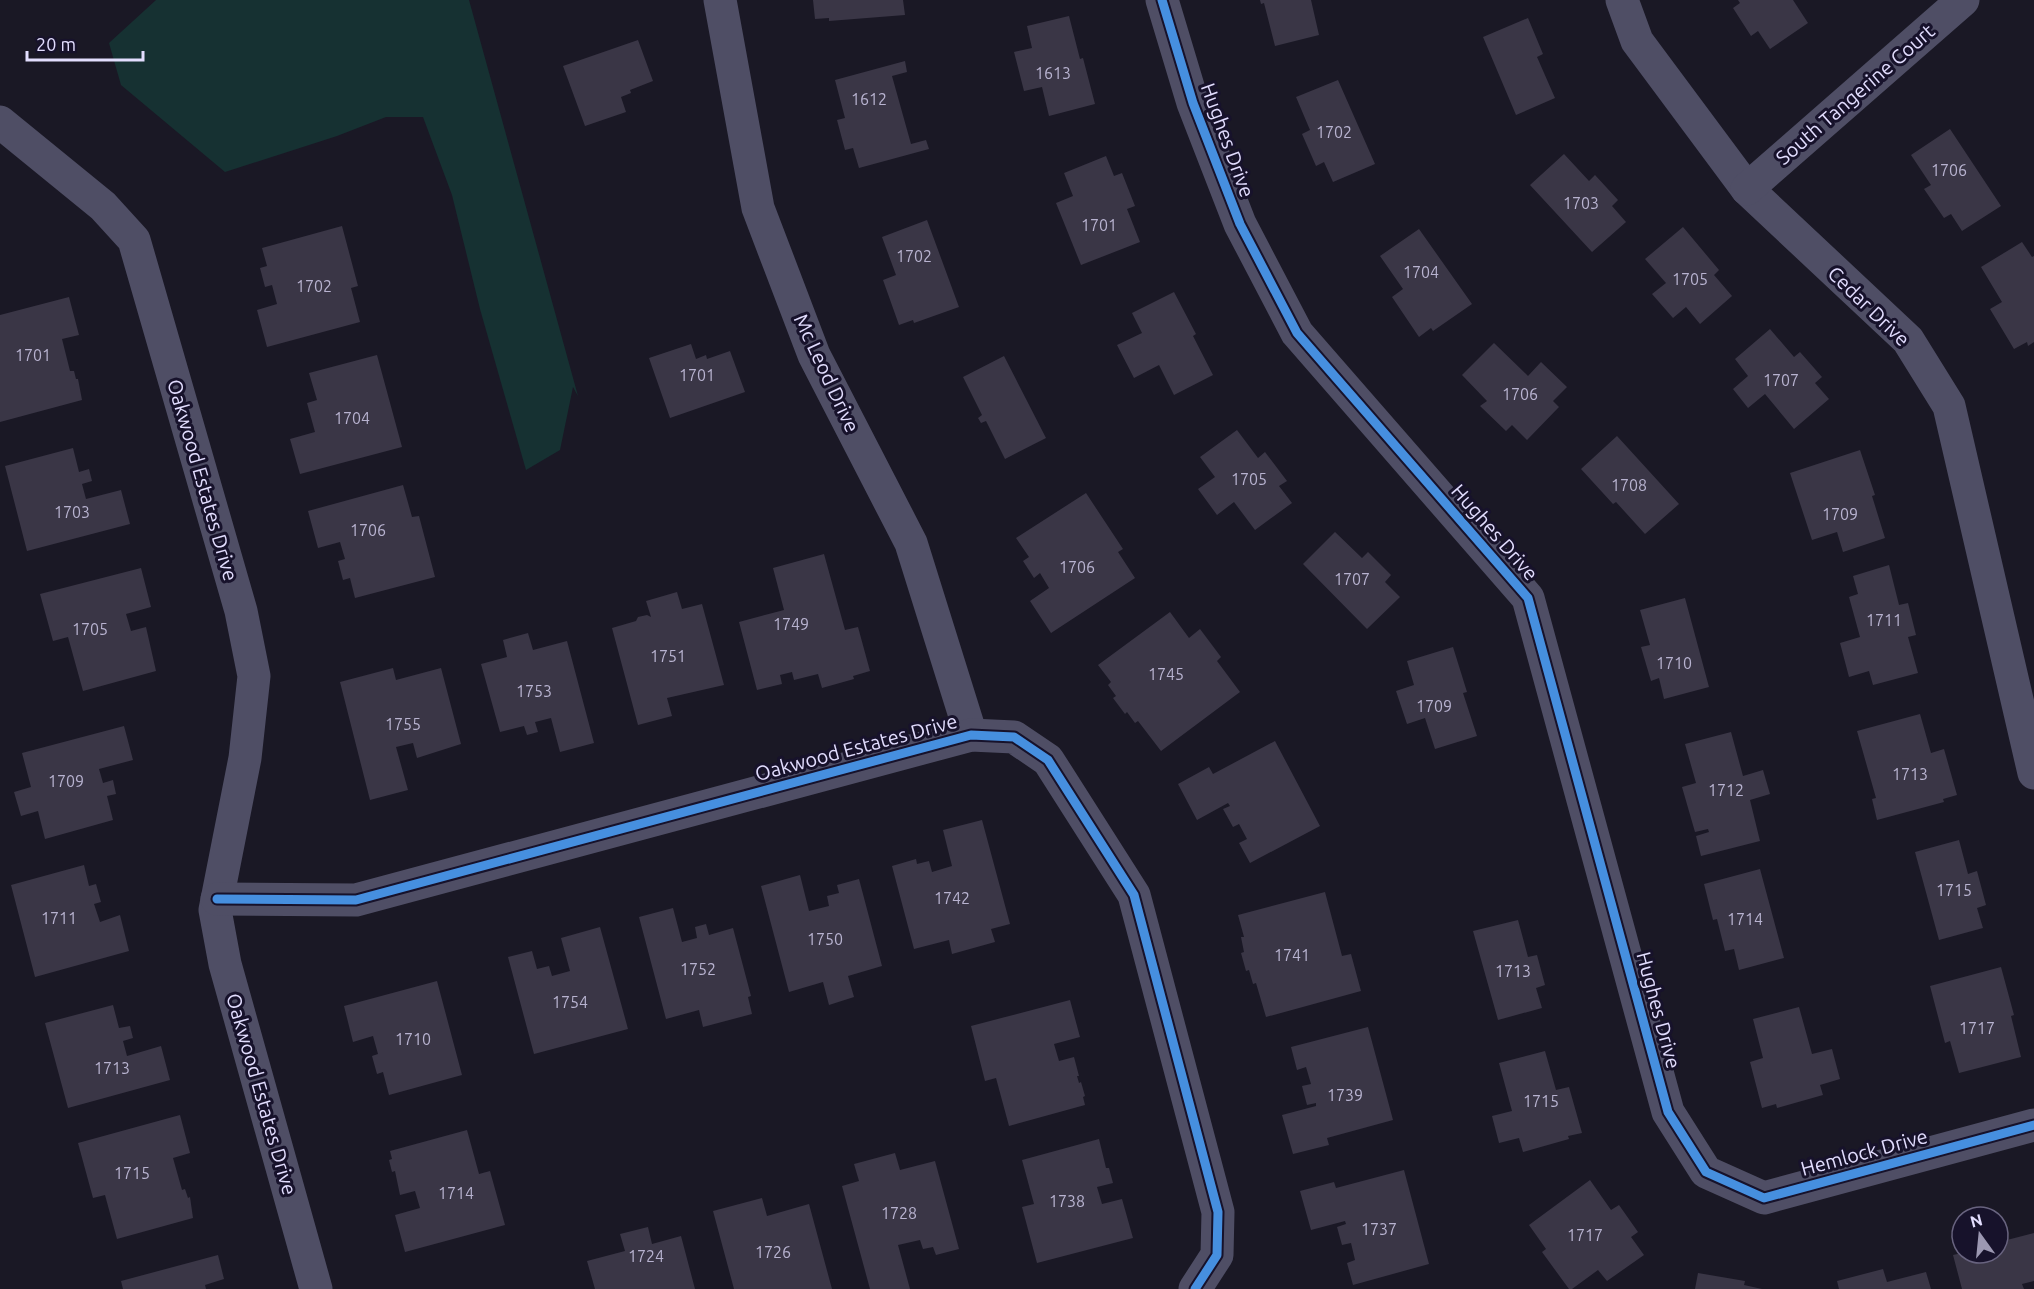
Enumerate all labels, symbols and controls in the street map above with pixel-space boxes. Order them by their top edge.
street label: South Tangerine Court [1771,19,1939,169]
scale bar [27,24,142,62]
text: 20 m [36,34,76,54]
house number: 1613 [1035,64,1071,82]
street label: Hughes Drive [1197,80,1259,200]
house number: 1612 [851,90,887,108]
house number: 1702 [1316,123,1352,141]
house number: 1706 [1931,161,1967,179]
house number: 1703 [1563,194,1599,212]
house number: 1701 [1081,216,1117,234]
house number: 1702 [896,247,932,265]
street label: Cedar Drive [1823,261,1915,351]
house number: 1704 [1403,263,1439,281]
house number: 1705 [1672,270,1708,288]
house number: 1702 [296,277,332,295]
street label: Mc Leod Drive [790,310,864,436]
house number: 1701 [15,346,51,364]
house number: 1701 [679,366,715,384]
house number: 1707 [1763,371,1799,389]
street label: Oakwood Estates Drive [163,377,243,583]
house number: 1706 [1502,385,1538,403]
house number: 1704 [334,409,370,427]
house number: 1705 [1231,470,1267,488]
house number: 1708 [1611,476,1647,494]
street label: Hughes Drive [1447,479,1543,585]
house number: 1703 [54,503,90,521]
house number: 1709 [1822,505,1858,523]
house number: 1706 [350,521,386,539]
house number: 1706 [1059,558,1095,576]
house number: 1707 [1334,570,1370,588]
house number: 1711 [1866,611,1902,629]
house number: 1749 [773,615,809,633]
house number: 1705 [72,620,108,638]
house number: 1751 [650,647,686,665]
house number: 1710 [1656,654,1692,672]
house number: 1745 [1148,665,1184,683]
house number: 1753 [516,682,552,700]
house number: 1709 [1416,697,1452,715]
street label: Oakwood Estates Drive [752,709,960,785]
house number: 1755 [385,715,421,733]
house number: 1713 [1892,765,1928,783]
house number: 1709 [48,772,84,790]
house number: 1712 [1708,781,1744,799]
house number: 1715 [1936,881,1972,899]
house number: 1742 [934,889,970,907]
house number: 1711 [41,909,77,927]
house number: 1714 [1727,910,1763,928]
house number: 1750 [807,930,843,948]
house number: 1741 [1274,946,1310,964]
street label: Hughes Drive [1632,949,1686,1071]
house number: 1752 [680,960,716,978]
house number: 1713 [1495,962,1531,980]
street label: Oakwood Estates Drive [222,991,302,1197]
house number: 1754 [552,993,588,1011]
house number: 1717 [1959,1019,1995,1037]
house number: 1710 [395,1030,431,1048]
house number: 1713 [94,1059,130,1077]
house number: 1739 [1327,1086,1363,1104]
house number: 1715 [1523,1092,1559,1110]
street label: Hemlock Drive [1798,1124,1930,1180]
house number: 1715 [114,1164,150,1182]
house number: 1714 [438,1184,474,1202]
house number: 1738 [1049,1192,1085,1210]
house number: 1728 [881,1204,917,1222]
north arrow [1950,1205,2010,1265]
text: N [1968,1210,1984,1231]
house number: 1737 [1361,1220,1397,1238]
house number: 1717 [1567,1226,1603,1244]
house number: 1726 [755,1243,791,1261]
house number: 1724 [628,1247,664,1265]

